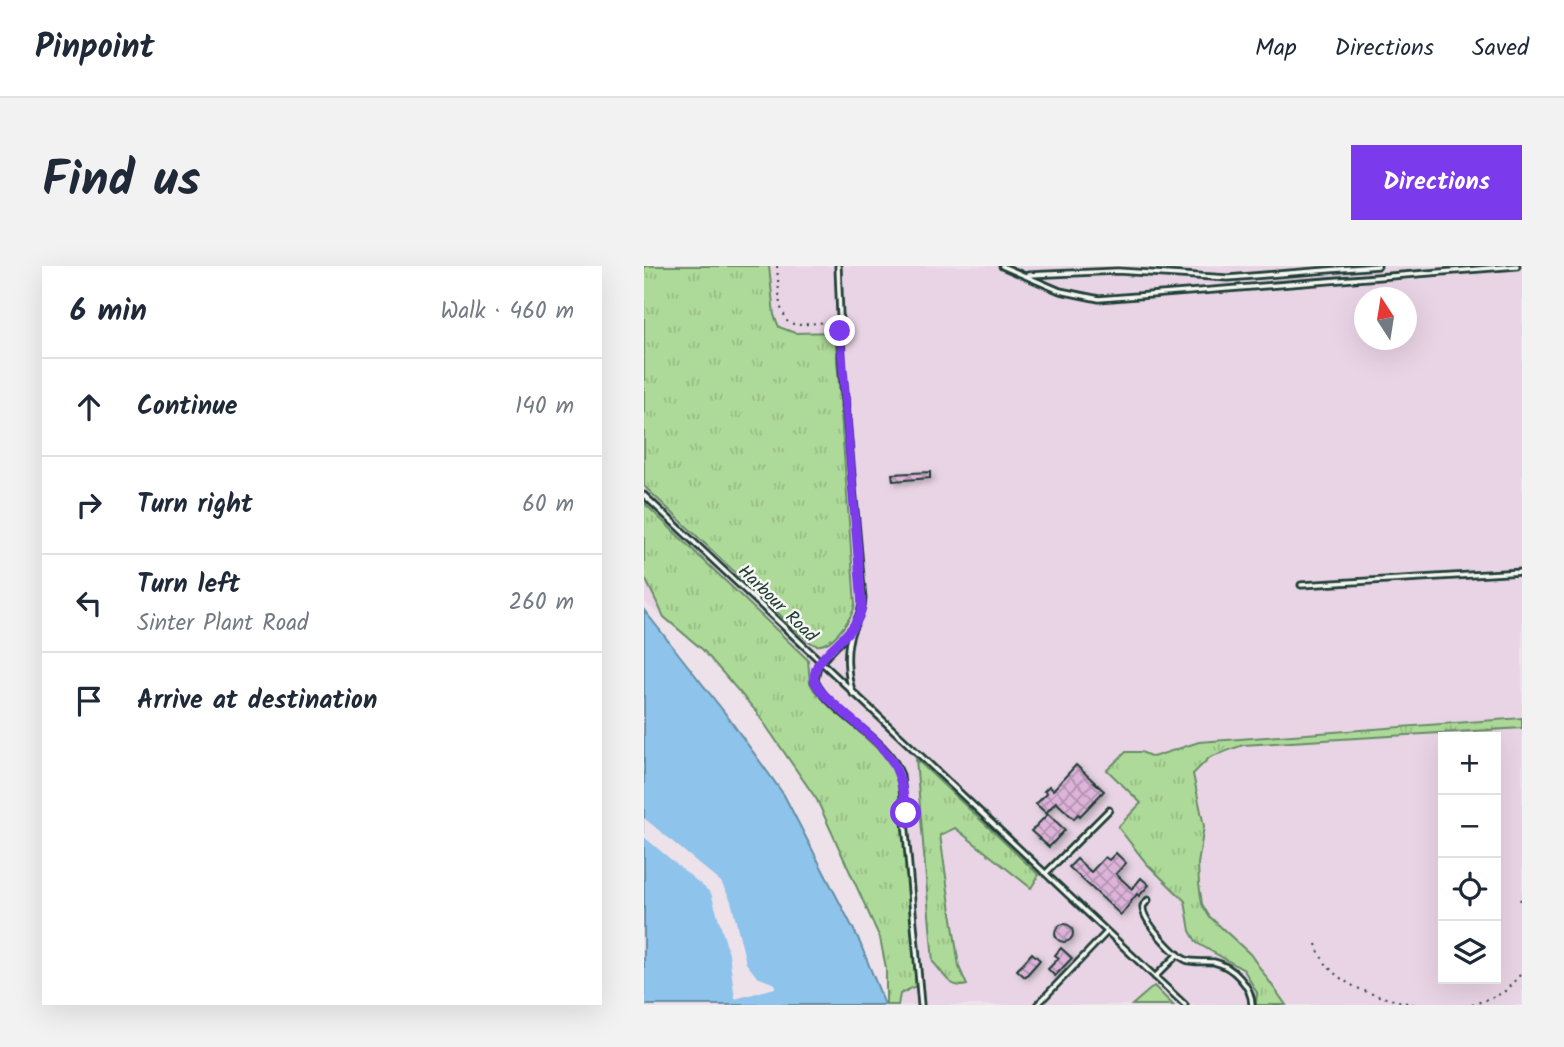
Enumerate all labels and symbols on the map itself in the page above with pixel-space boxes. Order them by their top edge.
north arrow [1354,287,1417,350]
route end [824,315,855,346]
street label: Harbour Road [730,558,824,651]
route start [890,797,921,828]

